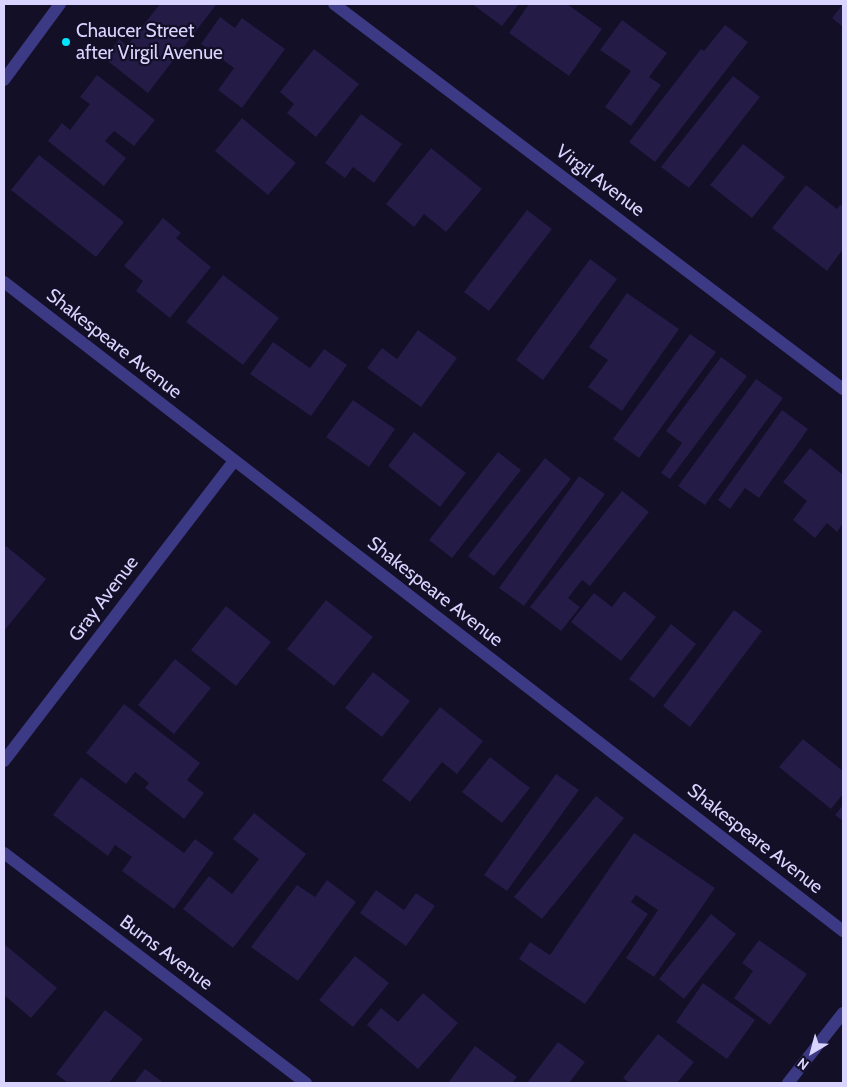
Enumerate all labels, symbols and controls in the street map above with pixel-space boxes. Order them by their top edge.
place label: Chaucer Street after Virgil Avenue [76,20,223,64]
marker: Chaucer Street after Virgil Avenue [60,36,72,48]
street label: Virgil Avenue [551,140,649,222]
street label: Shakespeare Avenue [42,284,186,404]
street label: Shakespeare Avenue [363,532,507,652]
street label: Gray Avenue [64,552,144,646]
street label: Shakespeare Avenue [683,779,827,899]
street label: Burns Avenue [115,911,217,995]
north arrow [787,1027,837,1077]
text: N [794,1054,812,1074]

